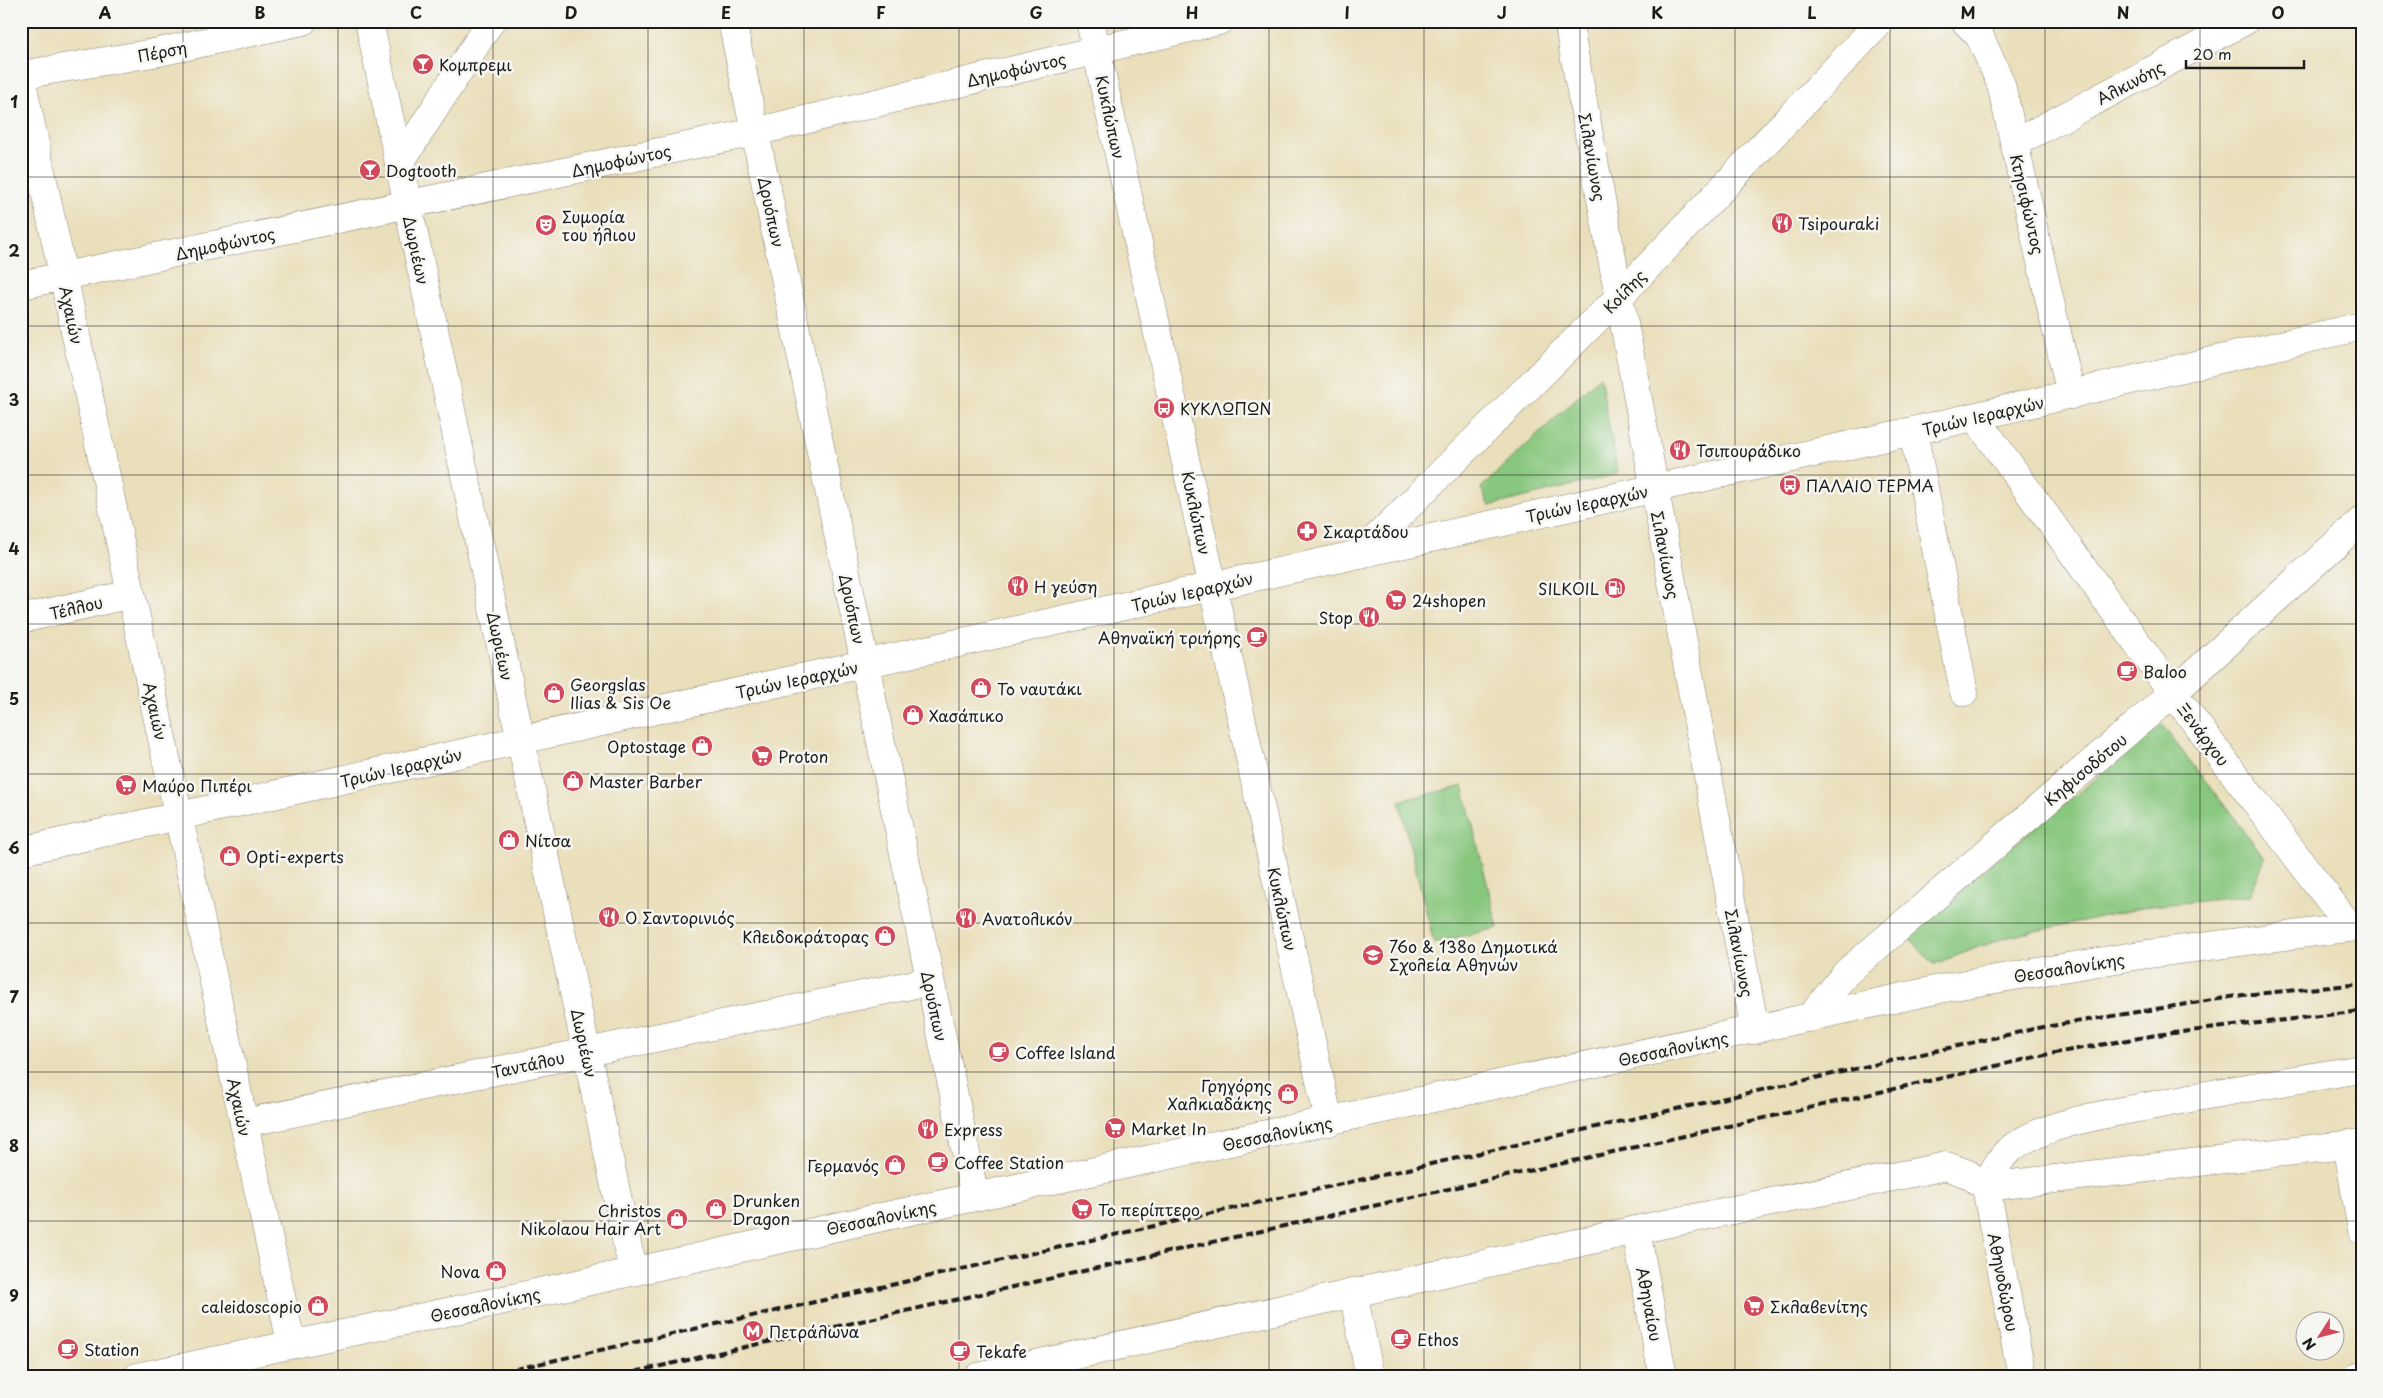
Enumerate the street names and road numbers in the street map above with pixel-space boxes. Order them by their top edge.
street label: Πέρση [135,34,189,68]
street label: Δημοφώντος [964,46,1068,92]
street label: Αλκινόης [2092,54,2168,110]
street label: Κυκλώπων [1090,73,1132,161]
street label: Σιλανίωνος [1573,111,1613,203]
street label: Δημοφώντος [569,138,673,182]
street label: Κτησιφώντος [2005,151,2051,257]
street label: Δρυόπων [753,175,791,249]
street label: Δωριέων [398,213,436,287]
street label: Δημοφώντος [173,221,277,265]
street label: Κοίλης [1597,264,1651,318]
street label: Αχαιών [54,284,90,346]
street label: Τριών Ιεραρχών [1920,389,2046,441]
street label: Κυκλώπων [1176,469,1218,557]
street label: Τριών Ιεραρχών [1524,478,1650,528]
street label: Σιλανίωνος [1646,509,1686,601]
street label: Τριών Ιεραρχών [1129,565,1255,617]
street label: Δρυόπων [834,572,872,646]
street label: Τέλλου [47,589,105,625]
street label: Δωριέων [482,609,520,683]
street label: Τριών Ιεραρχών [734,654,860,704]
street label: Αχαιών [138,680,174,742]
street label: Ξενάρχου [2172,697,2236,771]
street label: Κηφισοδότου [2038,727,2132,811]
street label: Τριών Ιεραρχών [338,741,464,793]
street label: Κυκλώπων [1262,865,1304,953]
street label: Σιλανίωνος [1720,907,1760,999]
street label: Θεσσαλονίκης [2012,946,2126,988]
street label: Δρυόπων [916,969,954,1043]
street label: Δωριέων [566,1006,604,1080]
street label: Θεσσαλονίκης [1616,1025,1730,1071]
street label: Ταντάλου [489,1045,567,1083]
street label: Αχαιών [222,1076,258,1138]
street label: Θεσσαλονίκης [1220,1110,1334,1156]
street label: Θεσσαλονίκης [824,1194,938,1240]
street label: Αθηνοδώρου [1983,1231,2025,1333]
street label: Αθηναίου [1631,1265,1669,1343]
street label: Θεσσαλονίκης [428,1281,542,1327]

